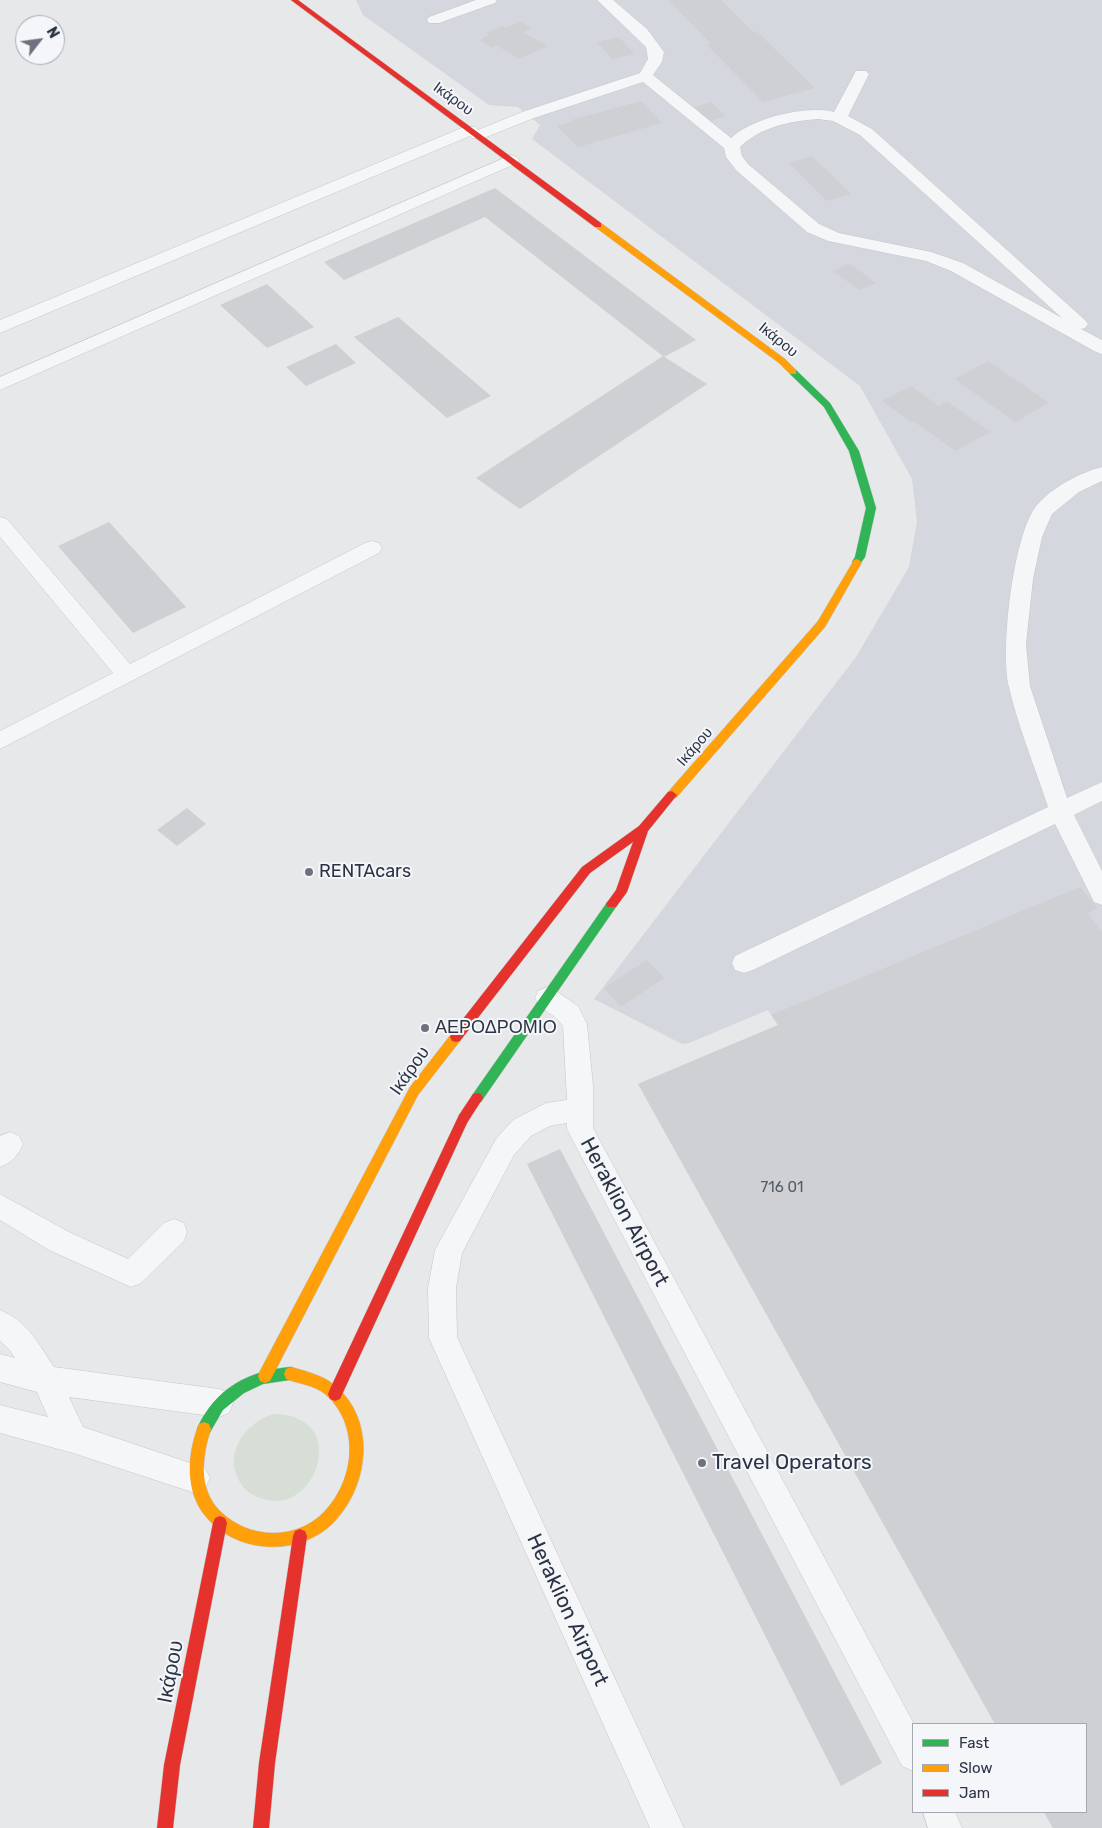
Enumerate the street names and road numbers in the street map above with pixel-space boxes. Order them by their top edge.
street label: Ικάρου [429,78,477,120]
street label: Ικάρου [755,319,801,361]
street label: Ικάρου [673,724,717,770]
street label: Ικάρου [386,1043,434,1099]
street label: Heraklion Airport [574,1133,674,1291]
street label: Heraklion Airport [521,1530,613,1690]
street label: Ικάρου [153,1639,189,1705]

